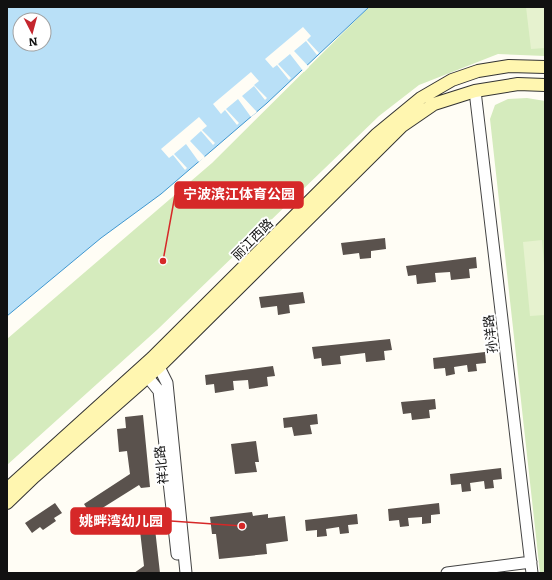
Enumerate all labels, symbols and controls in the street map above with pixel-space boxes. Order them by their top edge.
north arrow [12,12,52,52]
text: N [28,35,39,51]
callout: 宁波滨江体育公园 [175,182,303,208]
text: 宁波滨江体育公园 [183,183,295,203]
street label: 丽江西路 [227,214,277,264]
street label: 孙洋路 [478,314,501,355]
street label: 祥北路 [149,445,172,485]
callout: 姚畔湾幼儿园 [71,508,171,534]
text: 姚畔湾幼儿园 [79,510,163,530]

